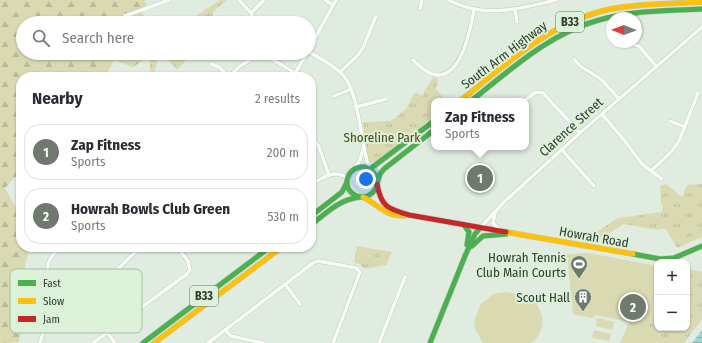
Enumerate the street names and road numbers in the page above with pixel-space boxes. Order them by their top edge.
road number: B33 [556,12,584,32]
street label: South Arm Highway [458,18,550,92]
street label: Clarence Street [536,94,606,159]
street label: Howrah Road [558,223,630,251]
road number: B33 [190,286,218,306]

